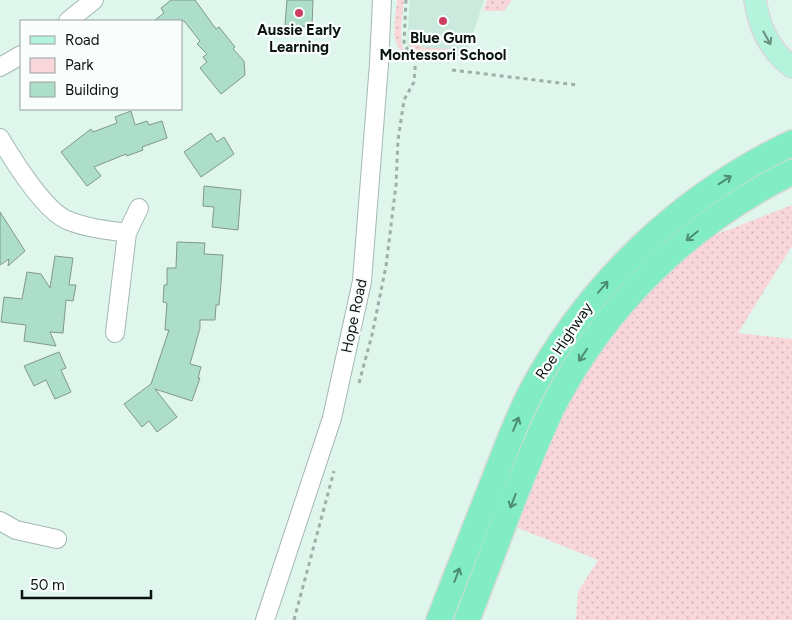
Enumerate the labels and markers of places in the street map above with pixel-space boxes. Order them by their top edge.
marker: Aussie Early Learning [293,7,305,19]
marker: Blue Gum Montessori School [437,15,449,27]
place label: Aussie Early Learning [257,21,341,56]
place label: Blue Gum Montessori School [379,29,507,64]

